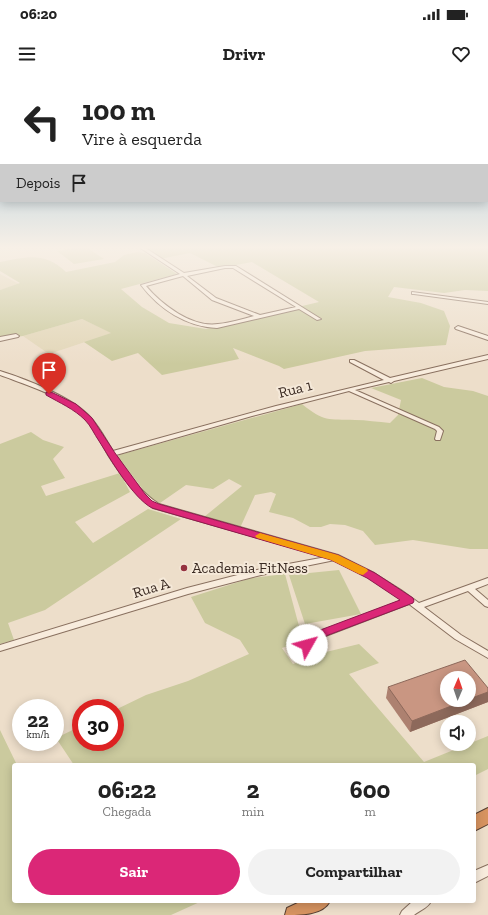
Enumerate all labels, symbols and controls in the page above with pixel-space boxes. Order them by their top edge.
text: 06:20 [20,5,57,23]
icon: menu [16,43,38,65]
text: Drivr [222,43,266,65]
icon: heart [450,43,472,65]
text: 100 m [82,94,155,127]
icon: left [16,96,68,148]
text: Vire à esquerda [82,128,202,150]
icon: arrive [68,172,90,194]
text: Depois [16,174,60,192]
pin [32,353,66,394]
icon: arrive [38,359,60,381]
street label: Rua 1 [276,376,314,402]
place label: Academia FitNess [192,559,308,577]
marker: Academia FitNess [179,563,189,573]
street label: Rua A [130,574,172,602]
position arrow [286,624,328,666]
north arrow [440,671,476,707]
map controls [440,671,476,751]
speed limit sign: 30 [72,699,124,751]
text: 22 [27,708,49,732]
button: sound [440,715,476,751]
text: km/h [27,729,49,741]
text: 06:22 [98,775,156,804]
text: 2 [247,775,259,804]
text: 600 [350,775,390,804]
text: Chegada [103,804,151,819]
text: min [242,804,264,819]
text: m [364,804,376,819]
button: Sair [28,849,240,895]
button: Compartilhar [248,849,460,895]

